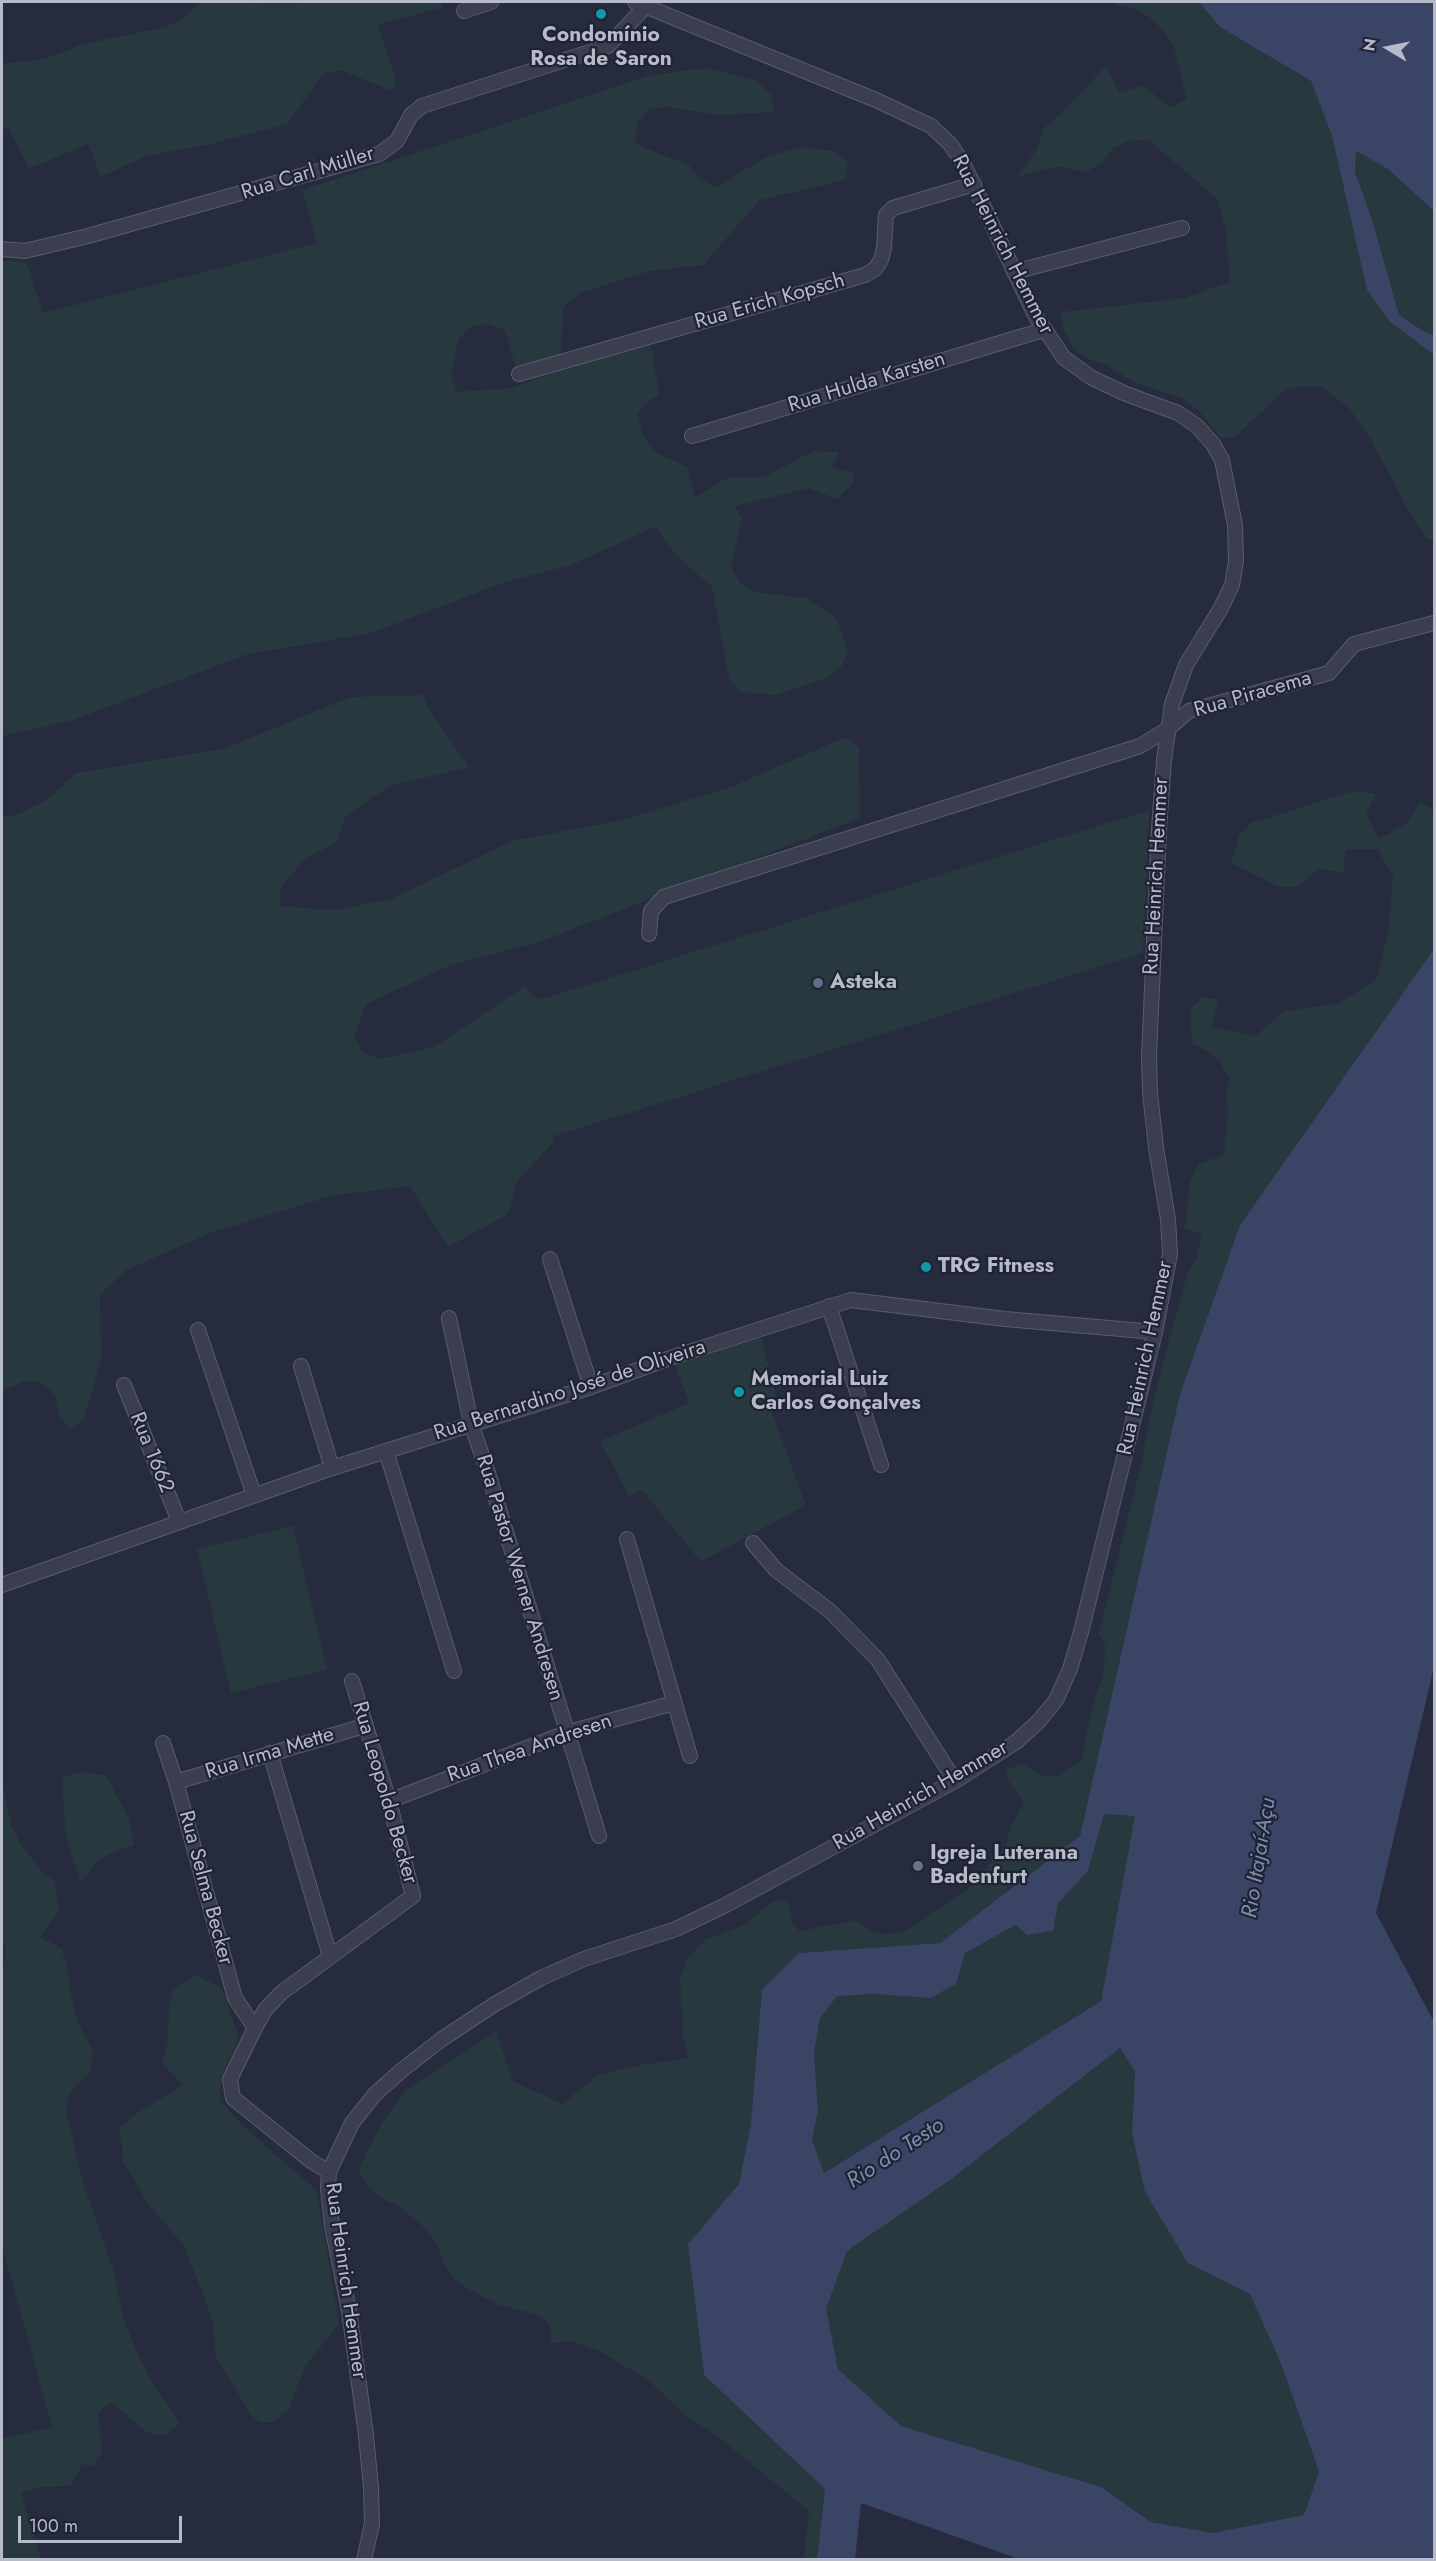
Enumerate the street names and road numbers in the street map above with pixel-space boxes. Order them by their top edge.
street label: Rua Carl Müller [238,142,378,206]
street label: Rua Heinrich Hemmer [946,151,1058,339]
street label: Rua Erich Kopsch [692,269,848,335]
street label: Rua Hulda Karsten [785,347,949,419]
street label: Rua Piracema [1191,666,1315,724]
street label: Rua Heinrich Hemmer [1139,776,1175,976]
street label: Rua Heinrich Hemmer [1113,1258,1179,1458]
street label: Rua Bernardino José de Oliveira [431,1335,709,1447]
street label: Rua 1662 [123,1409,179,1497]
street label: Rua Pastor Werner Andresen [470,1452,568,1704]
street label: Rua Leopoldo Becker [346,1699,422,1887]
street label: Rua Thea Andresen [445,1709,615,1789]
street label: Rua Irma Mette [203,1723,337,1785]
street label: Rua Heinrich Hemmer [829,1736,1013,1856]
street label: Rua Selma Becker [172,1808,238,1968]
street label: Rua Heinrich Hemmer [319,2181,371,2381]

